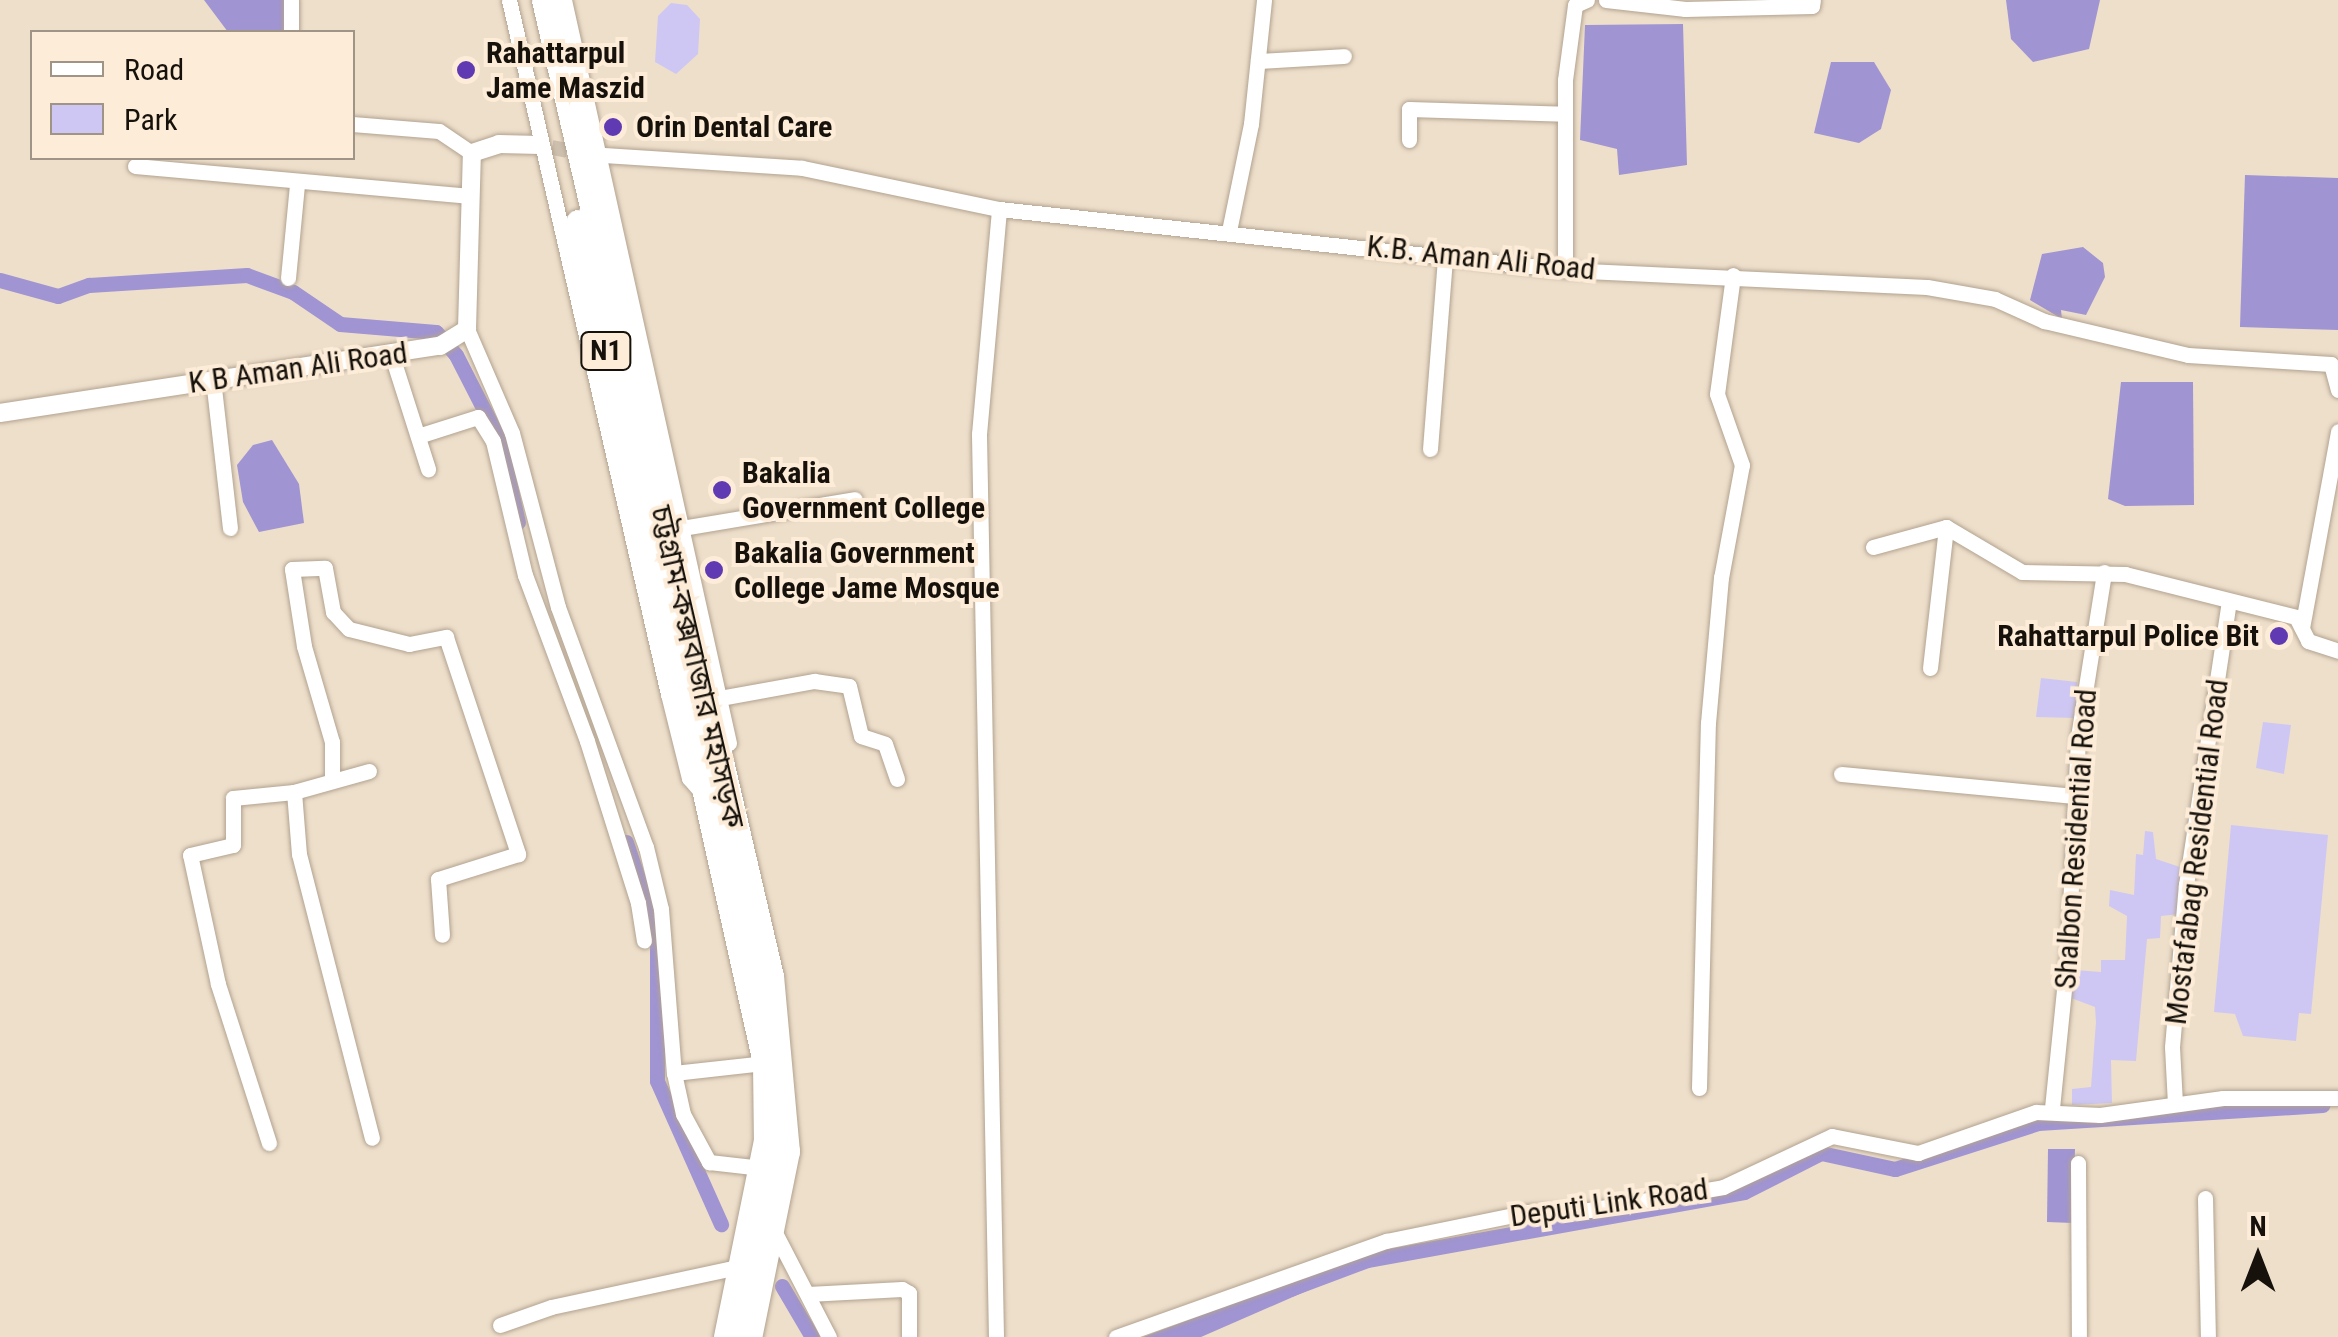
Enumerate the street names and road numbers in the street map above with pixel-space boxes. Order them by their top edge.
street label: K.B. Aman Ali Road [1365,228,1597,288]
road number: N1 [578,328,634,374]
street label: K B Aman Ali Road [186,335,410,401]
street label: চট্টগ্রাম-কক্সবাজার মহাসড়ক [642,502,752,832]
street label: Mostafabag Residential Road [2158,677,2236,1027]
street label: Shalbon Residential Road [2048,688,2104,990]
street label: Deputi Link Road [1508,1171,1710,1235]

